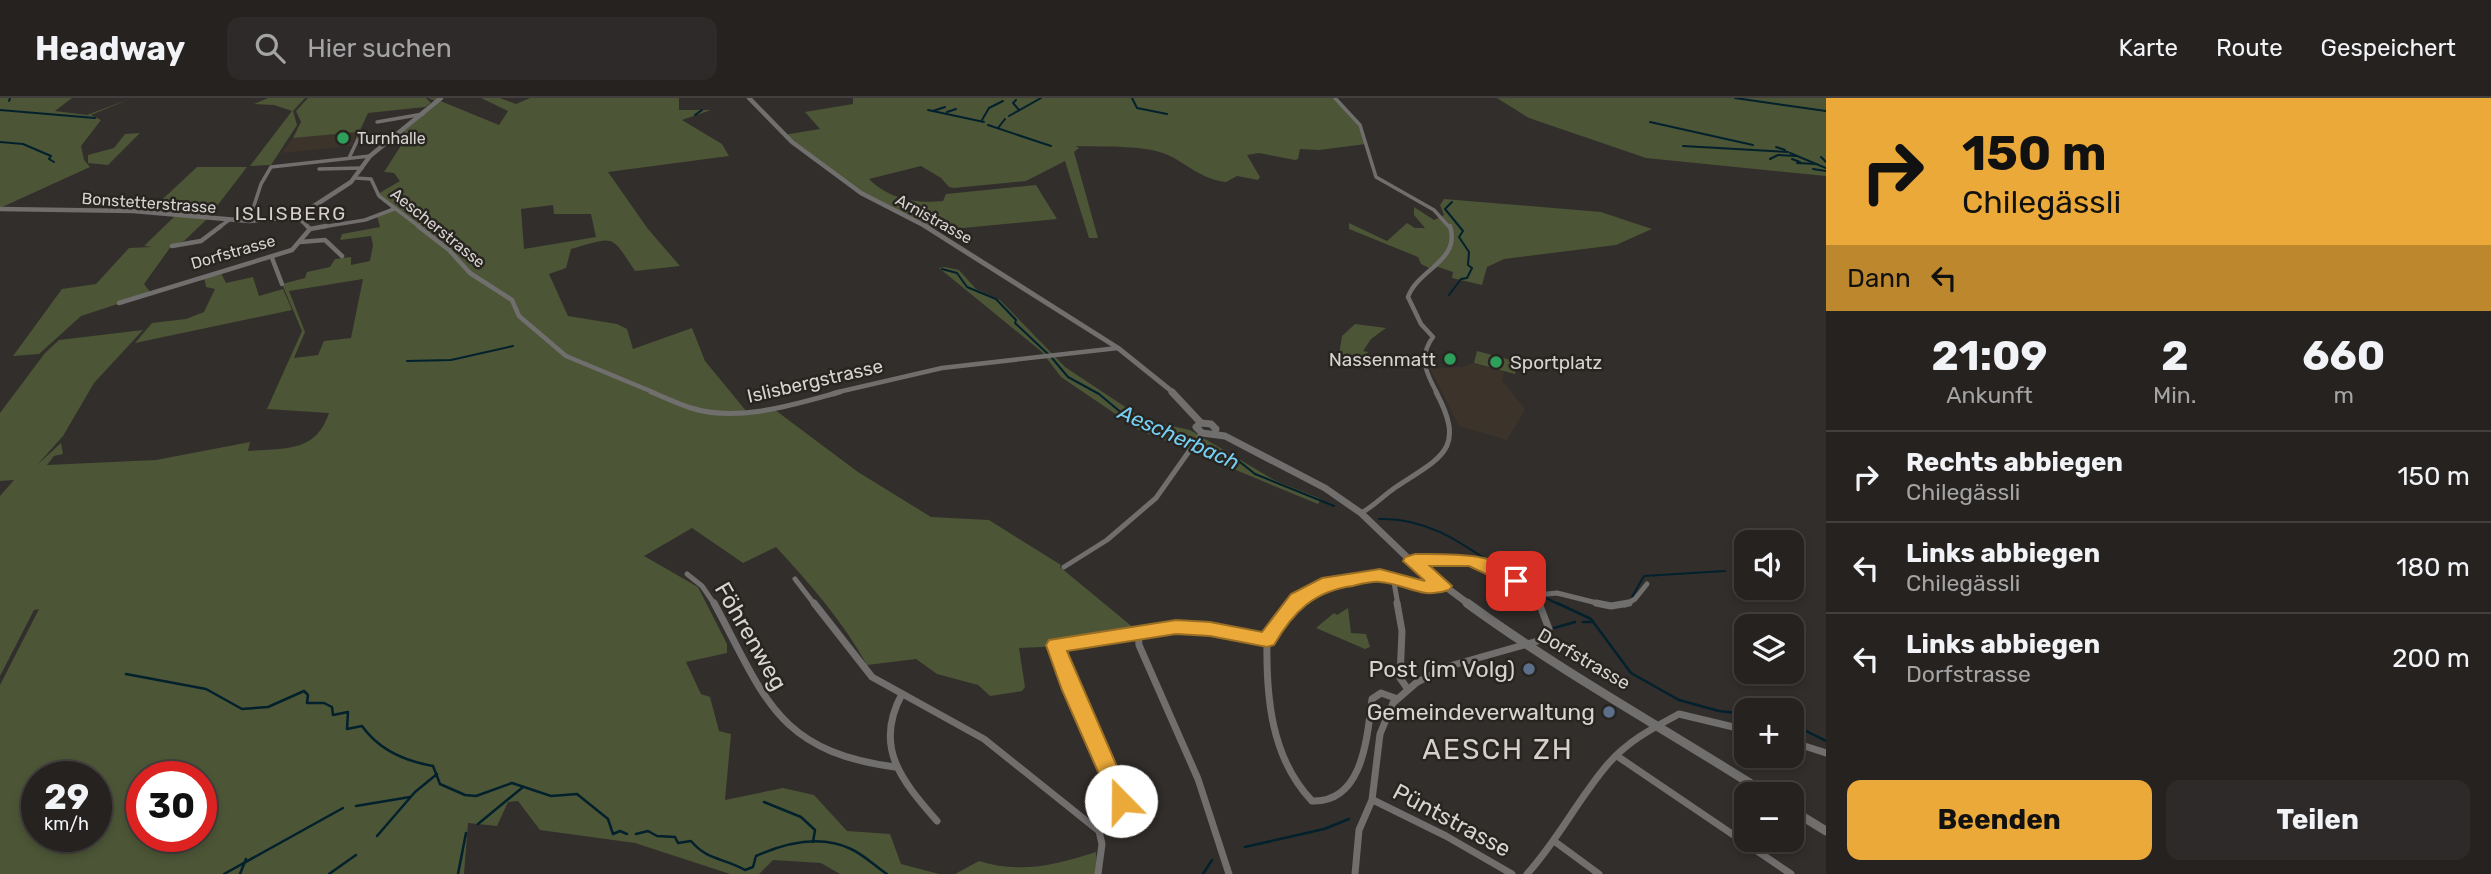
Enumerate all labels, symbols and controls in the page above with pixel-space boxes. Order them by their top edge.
search box [227,17,717,80]
text: Headway [35,29,185,68]
icon: search [251,29,289,67]
text: Hier suchen [307,33,452,64]
text: Karte [2119,34,2178,62]
text: Route [2216,34,2283,62]
text: Gespeichert [2321,34,2456,62]
text: 150 m [1962,124,2107,182]
icon: right [1847,126,1938,217]
place label: Turnhalle [357,129,426,148]
marker: Turnhalle [335,130,351,146]
text: Chilegässli [1962,183,2121,221]
street label: Aescherstrasse [387,184,489,272]
street label: Bonstetterstrasse [81,189,217,217]
street label: Arnistrasse [892,190,976,248]
district label: ISLISBERG [235,202,347,225]
street label: Dorfstrasse [189,231,277,273]
icon: left [1925,259,1963,297]
text: Dann [1847,263,1911,294]
text: 21:09 [1932,331,2047,381]
text: 2 [2161,331,2188,381]
text: 660 [2302,331,2385,381]
place label: Nassenmatt [1329,348,1437,371]
marker: Nassenmatt [1442,351,1458,367]
place label: Sportplatz [1510,351,1602,374]
street label: Islisbergstrasse [745,354,885,408]
marker: Sportplatz [1488,354,1504,370]
text: Ankunft [1946,381,2033,409]
text: Min. [2153,381,2197,409]
text: m [2334,381,2354,409]
water label: Aescherbach [1114,399,1243,475]
text: Rechts abbiegen [1906,447,2123,478]
icon: right [1847,458,1885,496]
text: 150 m [2397,461,2470,492]
text: Chilegässli [1906,478,2020,506]
map controls [1734,530,1804,852]
button: sound [1734,530,1804,600]
text: Links abbiegen [1906,538,2100,569]
icon: left [1847,549,1885,587]
pin [1486,551,1546,611]
text: 180 m [2396,552,2470,583]
icon: arrive [1497,562,1535,600]
text: Chilegässli [1906,569,2020,597]
street label: Föhrenweg [709,577,793,695]
button: layers [1734,614,1804,684]
street label: Dorfstrasse [1534,623,1634,695]
text: Links abbiegen [1906,629,2100,660]
icon: left [1847,640,1885,678]
text: 200 m [2392,643,2470,674]
place label: Post (im Volg) [1369,655,1515,683]
text: Dorfstrasse [1906,660,2031,688]
marker: Post (im Volg) [1521,661,1537,677]
place label: Gemeindeverwaltung [1367,698,1595,726]
button: + [1734,698,1804,768]
marker: Gemeindeverwaltung [1601,704,1617,720]
district label: AESCH ZH [1422,733,1574,766]
speed limit sign: 30 [126,761,217,852]
position arrow [1084,764,1158,838]
text: 29 [44,776,89,818]
street label: Püntstrasse [1388,777,1516,863]
button: Beenden [1847,780,2152,860]
button: Teilen [2166,780,2470,860]
button: − [1734,782,1804,852]
text: km/h [44,813,89,835]

